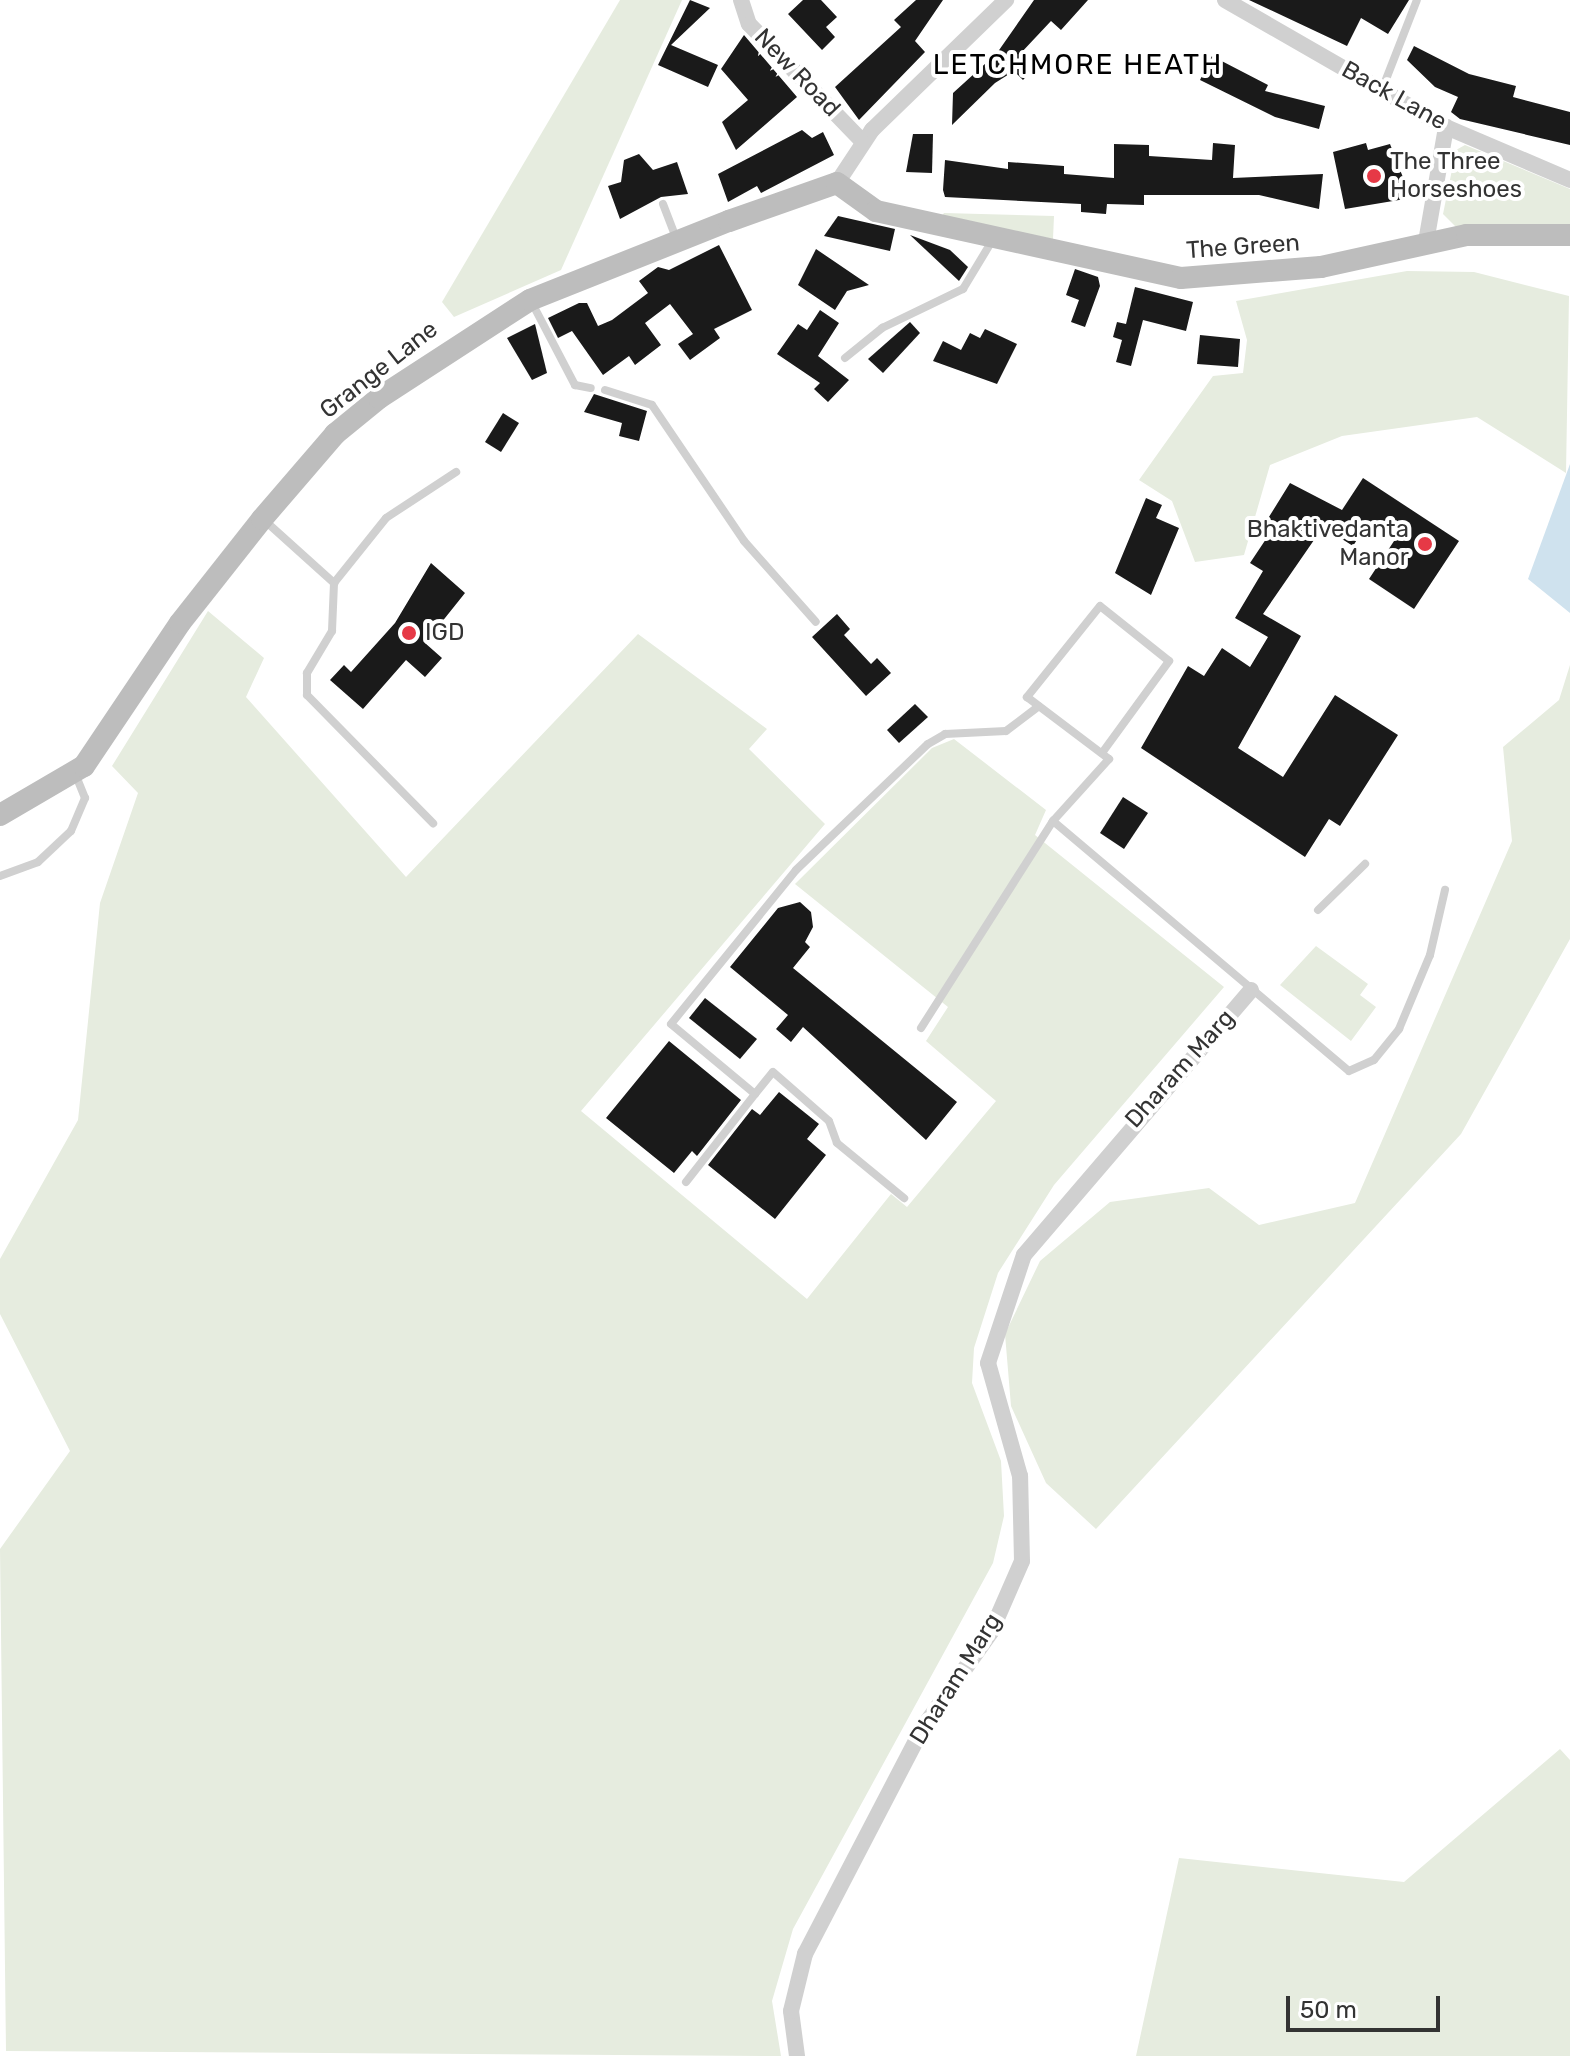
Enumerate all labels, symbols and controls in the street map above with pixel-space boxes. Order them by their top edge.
street label: New Road [748,23,846,123]
district label: LETCHMORE HEATH [933,48,1223,82]
street label: Back Lane [1336,55,1452,137]
place label: The Three Horseshoes [1390,148,1522,204]
marker: The Three Horseshoes [1365,167,1383,185]
street label: The Green [1185,229,1301,265]
street label: Grange Lane [314,315,444,425]
place label: Bhaktivedanta Manor [1247,516,1409,572]
marker: Bhaktivedanta Manor [1416,535,1434,553]
place label: IGD [425,619,464,647]
marker: IGD [400,624,418,642]
street label: Dharam Marg [1119,1004,1241,1134]
street label: Dharam Marg [904,1608,1008,1750]
scale bar [1290,1980,1444,2030]
text: 50 m [1300,1996,1357,2024]

